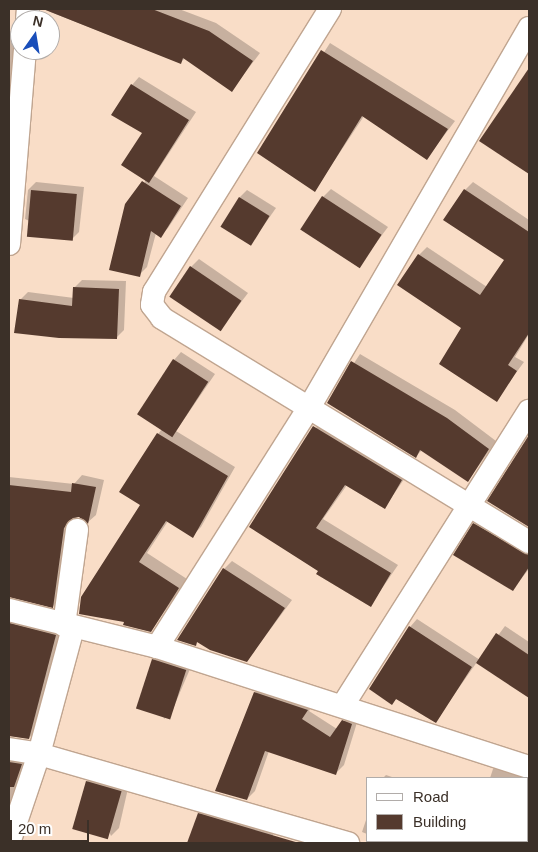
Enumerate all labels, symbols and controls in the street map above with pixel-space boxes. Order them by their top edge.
north arrow [10,10,60,60]
text: N [31,12,45,30]
legend [366,777,528,842]
text: Road [413,788,449,805]
scale bar [12,810,91,842]
text: Building [413,813,466,830]
text: 20 m [18,820,51,837]

